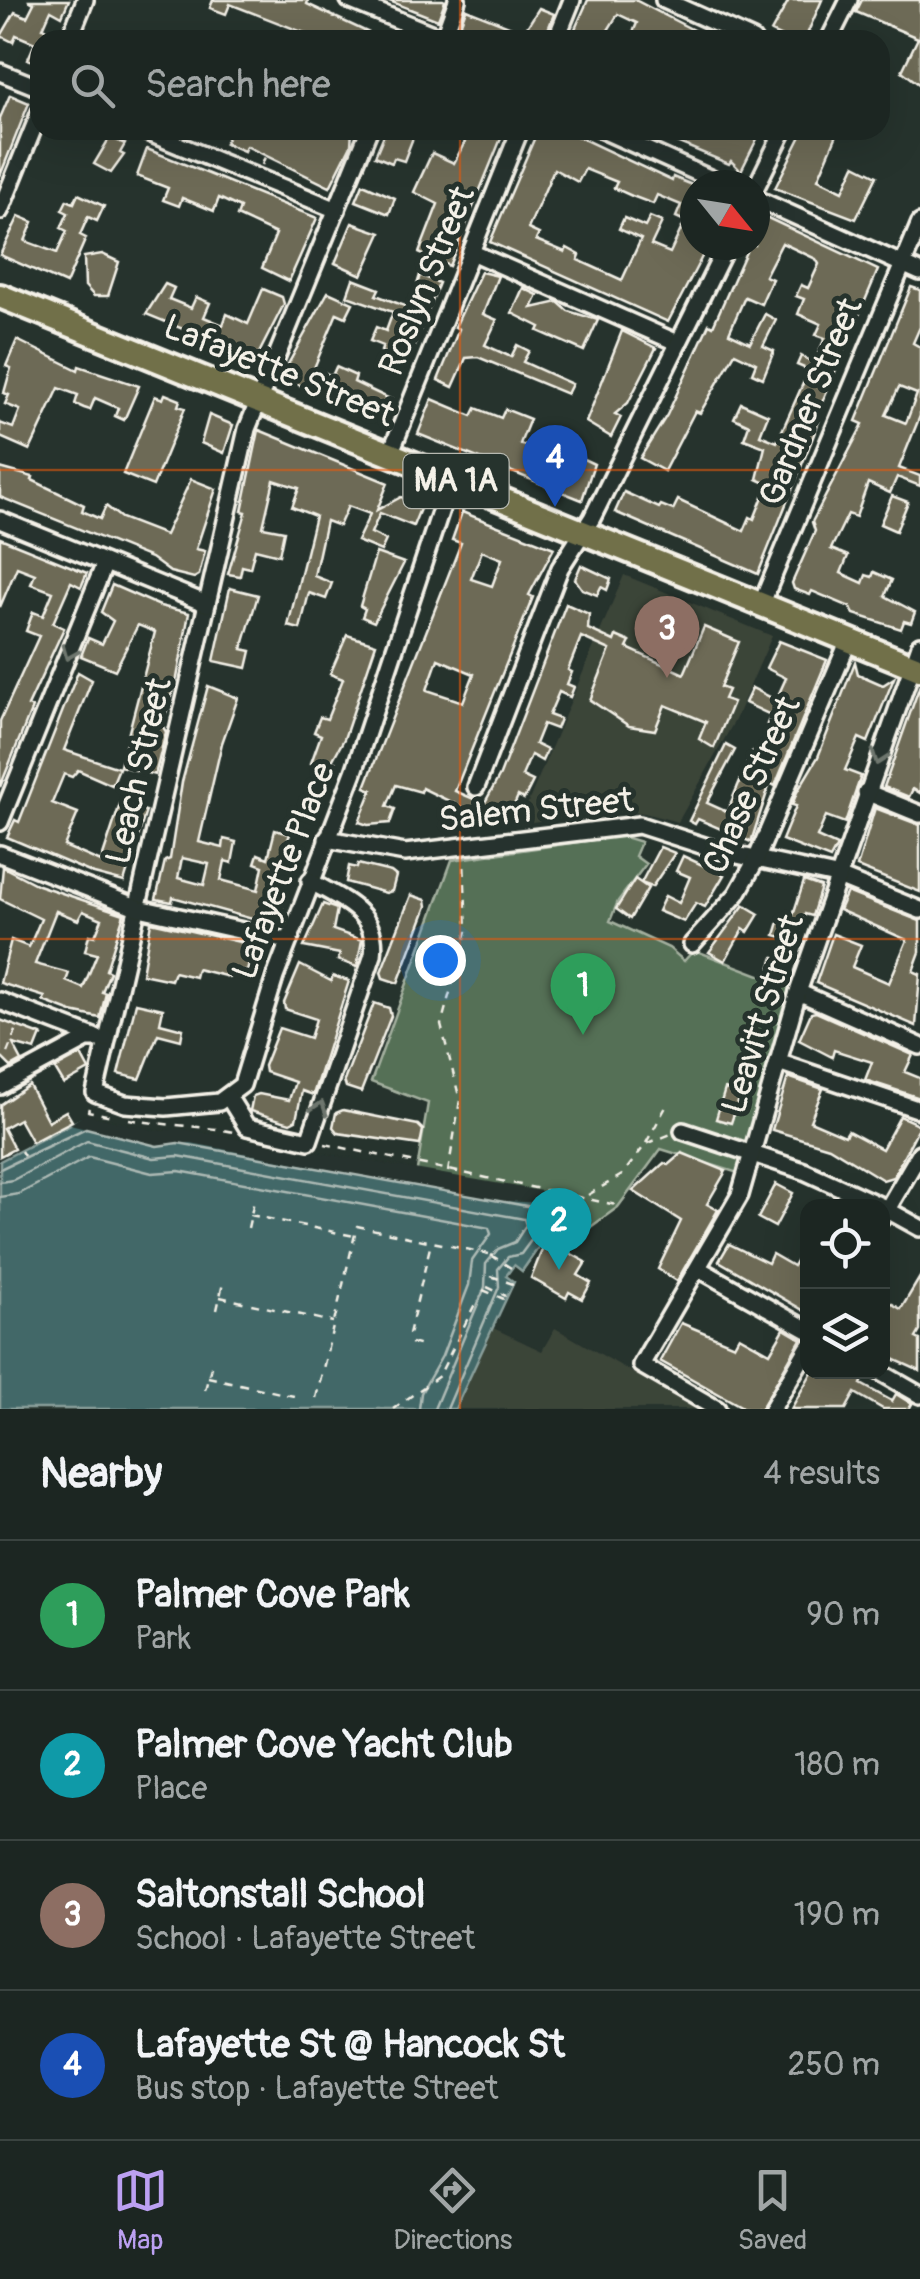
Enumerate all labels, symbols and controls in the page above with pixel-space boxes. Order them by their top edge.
search box [30,30,890,140]
icon: search [65,58,120,113]
text: Search here [145,61,331,109]
north arrow [680,170,770,260]
street label: Roslyn Street [369,179,485,382]
street label: Gardner Street [749,291,873,512]
street label: Lafayette Street [157,305,402,438]
pin: 4 [522,424,588,507]
road number: MA 1A [404,454,508,508]
pin: 3 [634,596,700,678]
one-way arrow [60,643,80,661]
street label: Leach Street [96,673,182,869]
street label: Chase Street [693,689,811,881]
one-way arrow [870,748,891,765]
street label: Lafayette Place [222,756,346,986]
street label: Salem Street [436,778,636,842]
street label: Leavitt Street [712,908,814,1119]
your location [415,935,466,986]
pin: 1 [550,952,616,1035]
one-way arrow [309,1100,329,1117]
pin: 2 [526,1188,592,1270]
map controls [800,1199,890,1379]
button: locate [800,1199,890,1289]
button: layers [800,1289,890,1379]
text: Nearby [40,1448,162,1500]
text: 4 results [763,1454,880,1494]
text: Palmer Cove Park [135,1571,410,1619]
text: 1 [66,1595,79,1635]
text: 90 m [806,1595,880,1635]
text: Park [135,1619,191,1659]
text: Palmer Cove Yacht Club [135,1721,513,1769]
text: 2 [64,1745,81,1785]
text: 180 m [794,1745,880,1785]
text: Place [135,1769,207,1809]
text: Saltonstall School [135,1871,425,1919]
text: 3 [64,1895,81,1935]
text: 190 m [794,1895,880,1935]
text: School · Lafayette Street [135,1919,475,1959]
text: Lafayette St @ Hancock St [135,2021,565,2069]
text: 4 [63,2045,82,2085]
text: 250 m [788,2045,880,2085]
text: Bus stop · Lafayette Street [135,2069,498,2109]
tab: Map [113,2163,168,2258]
tab: Directions [393,2163,512,2258]
tab: Saved [738,2163,807,2258]

